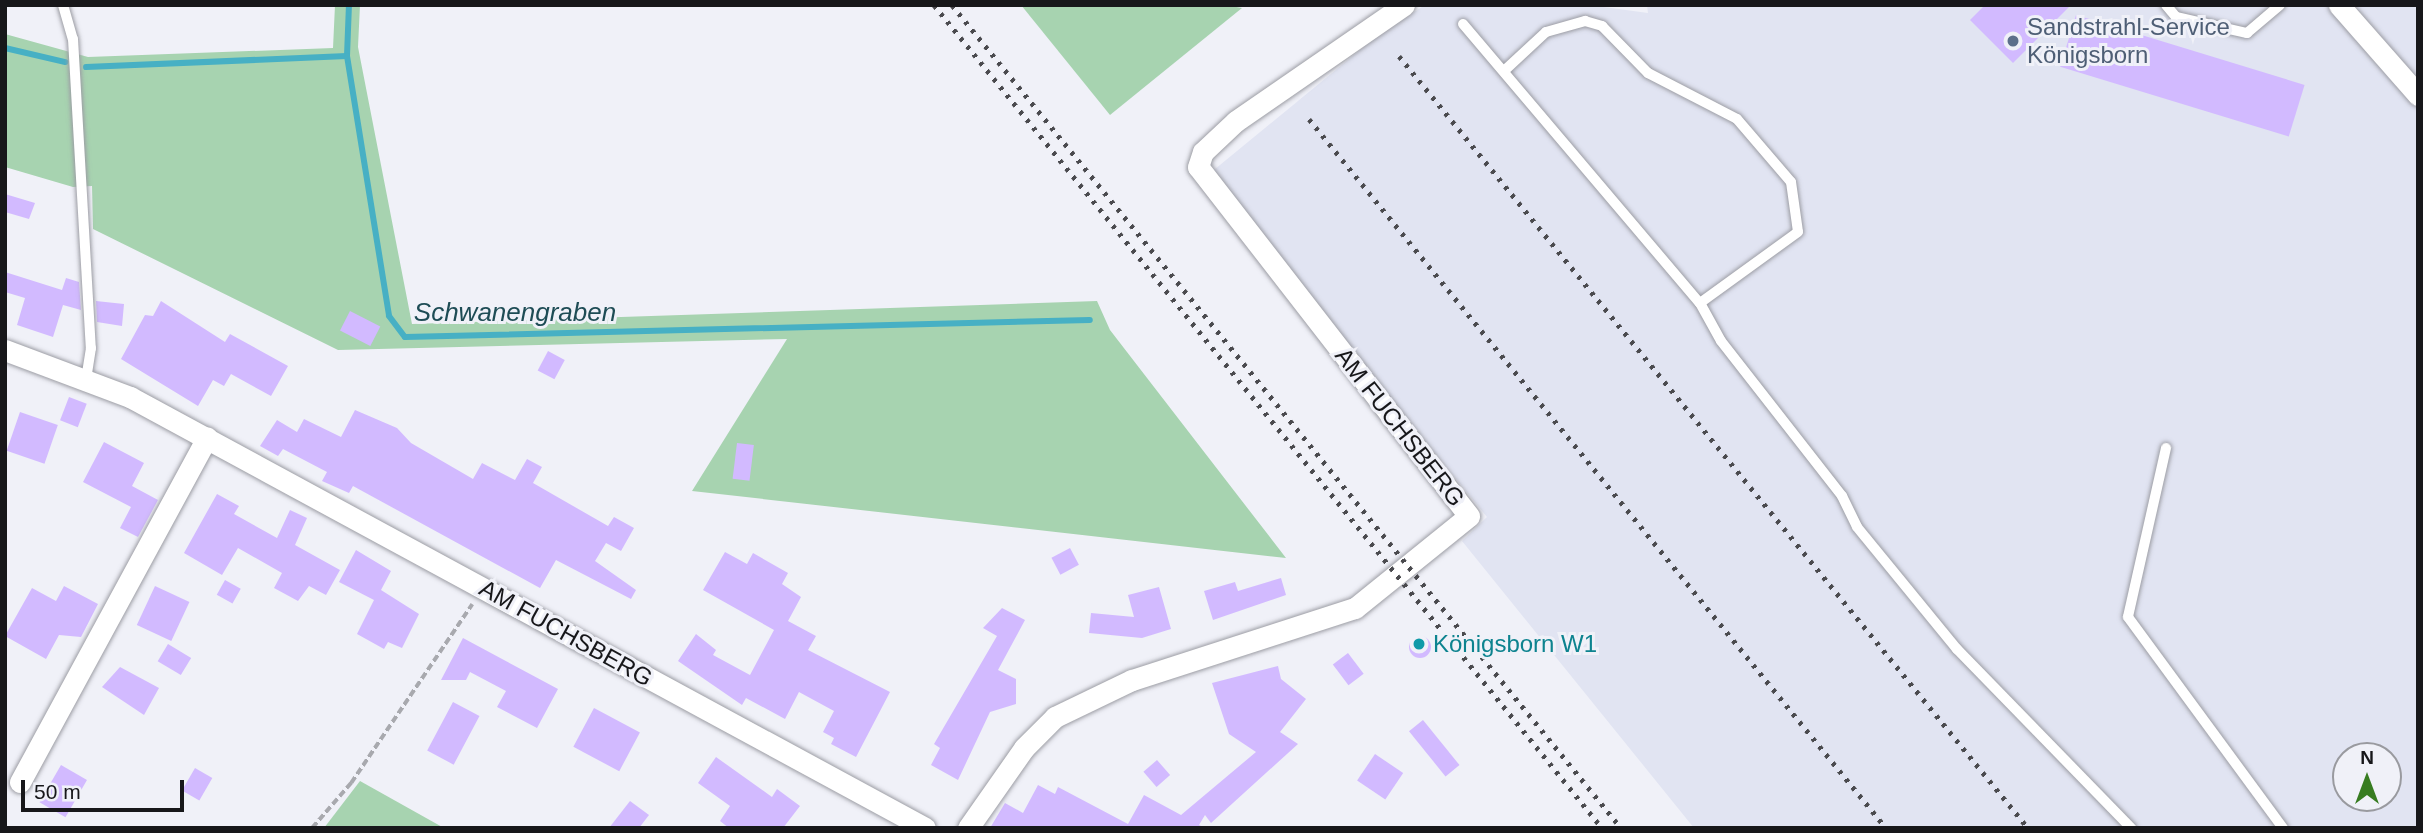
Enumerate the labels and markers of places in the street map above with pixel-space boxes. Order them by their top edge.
place label: Sandstrahl-Service Königsborn [2027,13,2230,69]
marker: Sandstrahl-Service Königsborn [2005,33,2021,49]
place label: Königsborn W1 [1433,630,1597,658]
marker: Königsborn W1 [1411,636,1427,652]

